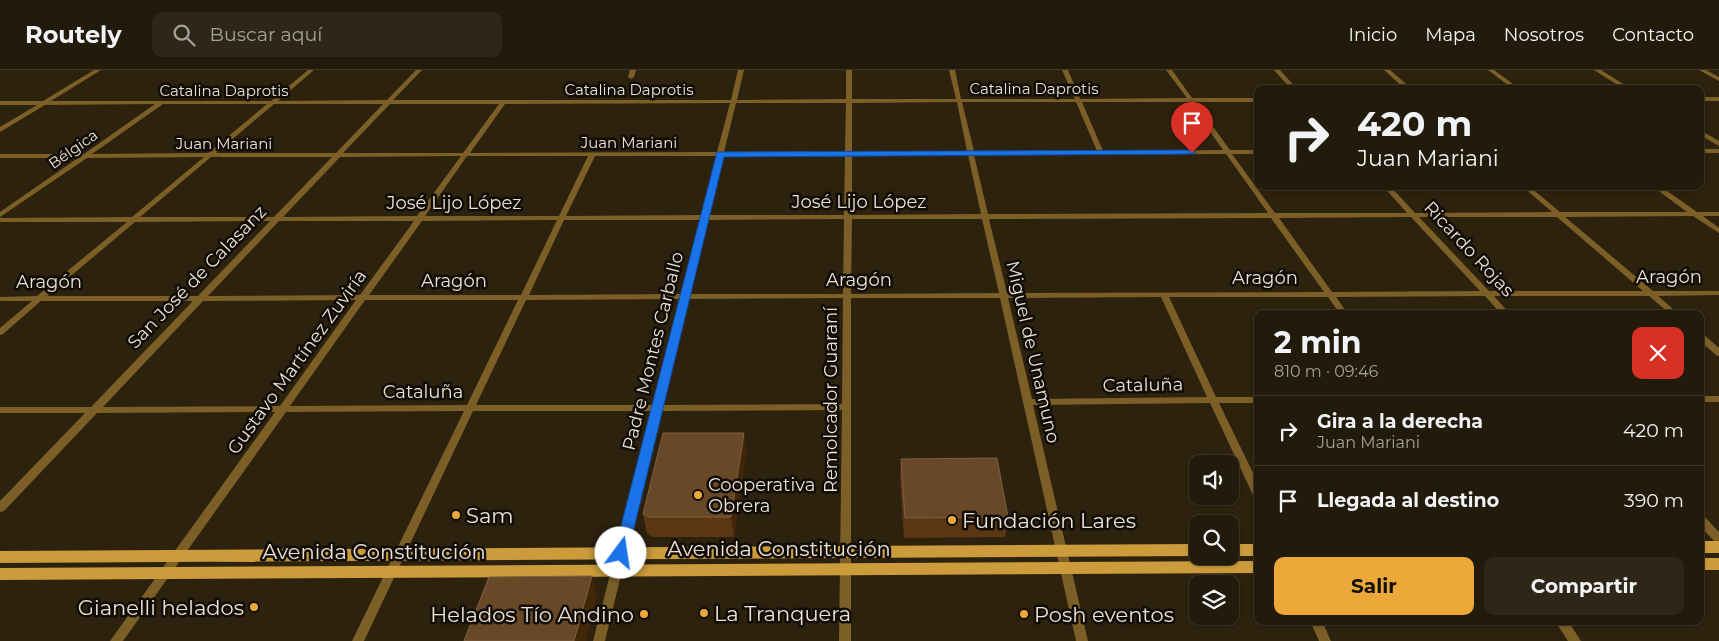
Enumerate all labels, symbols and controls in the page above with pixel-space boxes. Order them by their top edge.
search box [152,12,502,57]
text: Routely [25,20,122,49]
icon: search [170,21,198,49]
text: Buscar aquí [210,23,322,46]
text: Inicio [1349,24,1397,46]
text: Mapa [1425,24,1476,46]
text: Nosotros [1504,24,1584,46]
text: Contacto [1612,24,1694,46]
street label: Catalina Daprotis [969,79,1099,98]
street label: Catalina Daprotis [564,80,694,99]
street label: Catalina Daprotis [159,81,289,100]
pin [1171,102,1213,153]
text: 420 m [1357,102,1472,145]
icon: right [1274,105,1339,170]
icon: arrive [1178,109,1206,137]
street label: Bélgica [45,125,101,173]
street label: Juan Mariani [580,133,677,152]
street label: Juan Mariani [175,134,272,153]
text: Juan Mariani [1357,145,1499,172]
street label: José Lijo López [791,191,927,213]
street label: José Lijo López [386,192,522,214]
street label: Ricardo Rojas [1419,197,1519,301]
street label: San José de Calasanz [123,201,271,353]
street label: Padre Montes Carballo [618,249,688,453]
street label: Miguel de Unamuno [1001,259,1065,445]
street label: Gustavo Martínez Zuviría [223,265,371,459]
street label: Aragón [1636,266,1702,288]
street label: Aragón [1232,267,1298,289]
street label: Aragón [826,269,892,291]
street label: Aragón [421,270,487,292]
street label: Aragón [16,271,82,293]
street label: Remolcador Guaraní [820,306,842,493]
text: 2 min [1274,324,1361,361]
button: close [1632,327,1684,379]
text: 810 m · 09:46 [1274,362,1378,381]
street label: Cataluña [1103,373,1183,397]
street label: Cataluña [383,381,463,403]
text: Gira a la derecha [1317,410,1483,433]
icon: right [1274,417,1302,445]
text: 420 m [1623,419,1684,442]
text: Juan Mariani [1317,433,1420,452]
map controls [1189,455,1239,625]
button: sound [1189,455,1239,505]
place label: Cooperativa Obrera [708,474,815,517]
icon: arrive [1274,487,1302,515]
marker: Cooperativa Obrera [692,489,704,501]
text: Llegada al destino [1317,489,1499,512]
text: 390 m [1624,489,1684,512]
place label: Sam [466,503,514,528]
place label: Fundación Lares [962,508,1136,533]
marker: Sam [450,509,462,521]
marker: Fundación Lares [946,514,958,526]
button: search [1189,515,1239,565]
position arrow [594,526,646,578]
street label: Avenida Constitución [667,536,891,561]
street label: Avenida Constitución [262,539,486,564]
button: Salir [1274,557,1474,615]
button: Compartir [1484,557,1684,615]
button: layers [1189,575,1239,625]
place label: Gianelli helados [78,595,244,620]
marker: Gianelli helados [248,601,260,613]
place label: La Tranquera [714,601,851,626]
place label: Helados Tío Andino [430,602,634,627]
place label: Posh eventos [1034,602,1174,627]
marker: La Tranquera [698,607,710,619]
marker: Helados Tío Andino [638,608,650,620]
marker: Posh eventos [1018,608,1030,620]

